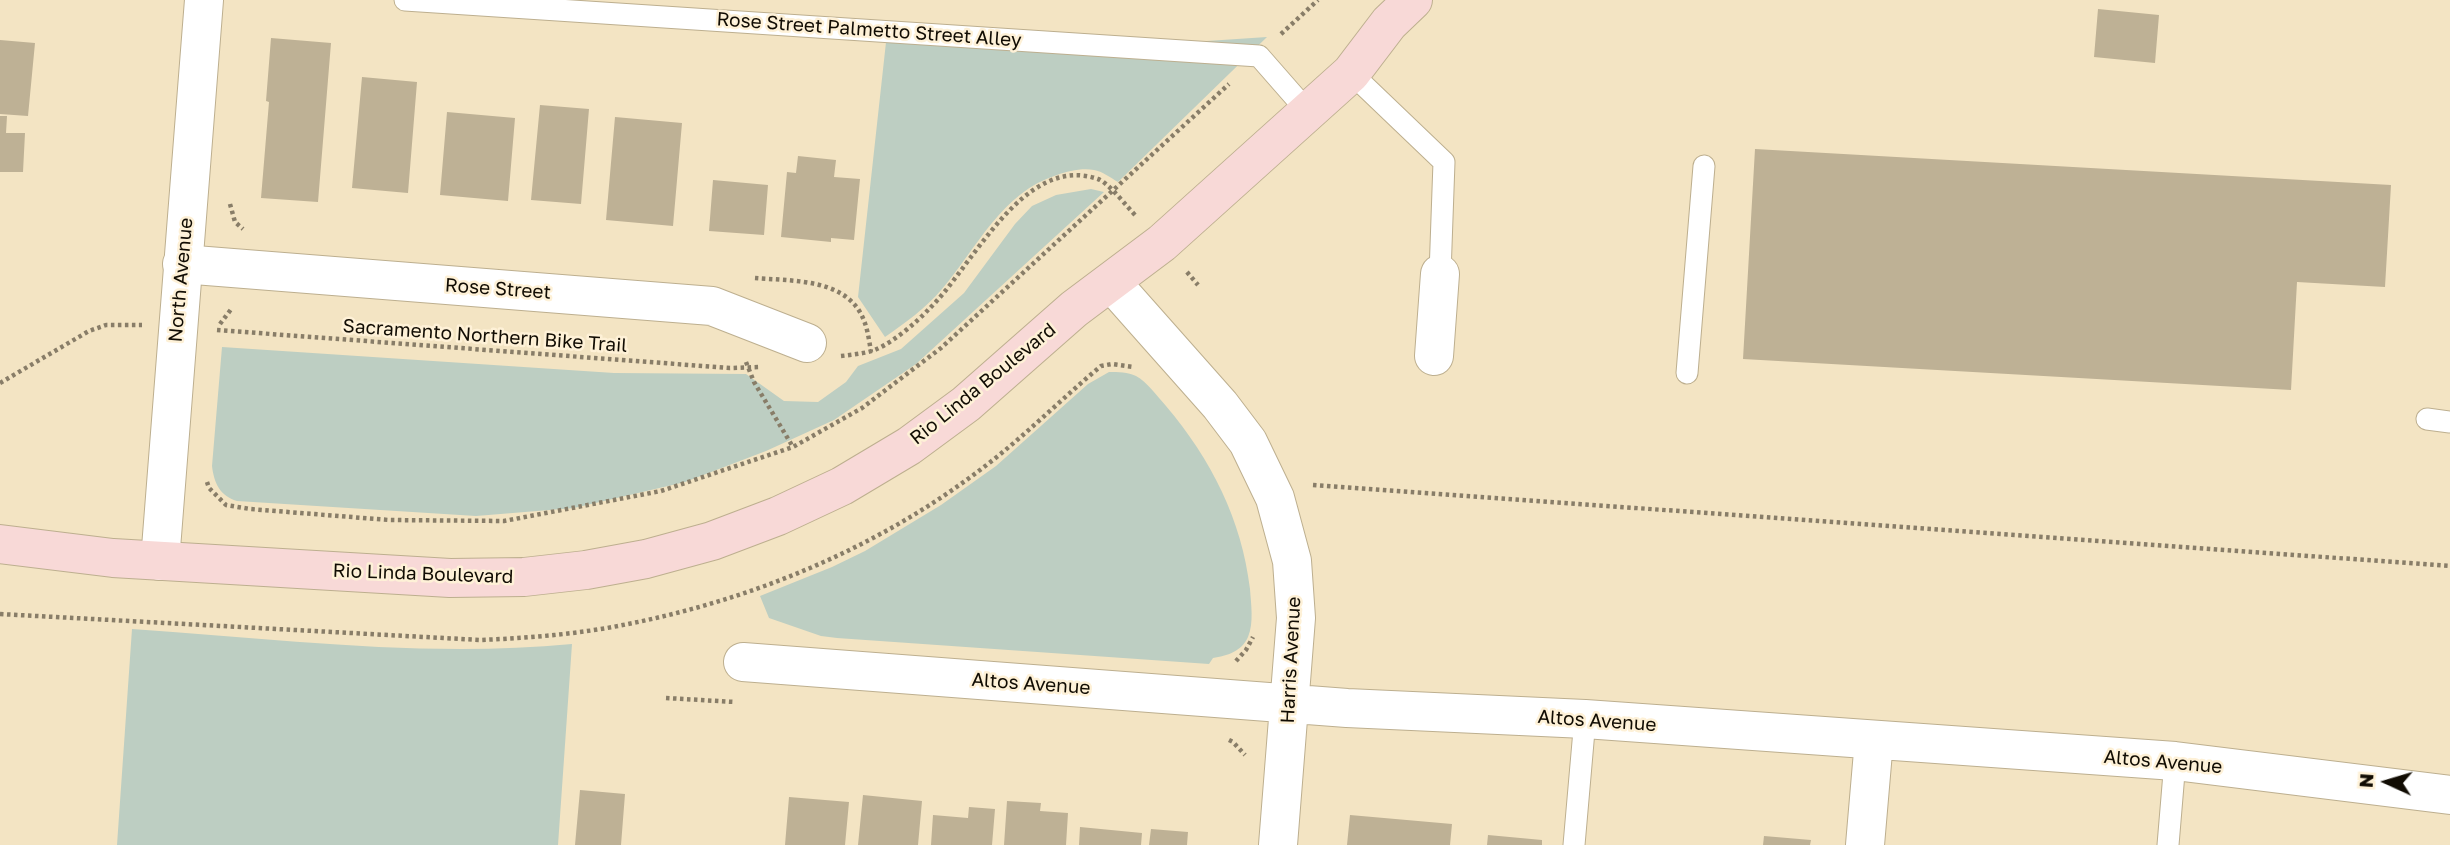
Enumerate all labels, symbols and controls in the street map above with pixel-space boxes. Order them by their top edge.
street label: Rose Street Palmetto Street Alley [716,8,1022,52]
street label: North Avenue [164,217,198,343]
street label: Rose Street [444,274,552,304]
street label: Sacramento Northern Bike Trail [342,315,628,357]
street label: Rio Linda Boulevard [906,318,1060,450]
street label: Rio Linda Boulevard [332,559,514,589]
street label: Harris Avenue [1276,596,1306,724]
street label: Altos Avenue [971,668,1091,700]
street label: Altos Avenue [1537,705,1657,737]
street label: Altos Avenue [2103,745,2223,779]
north arrow [2352,747,2422,817]
text: N [2354,772,2378,789]

